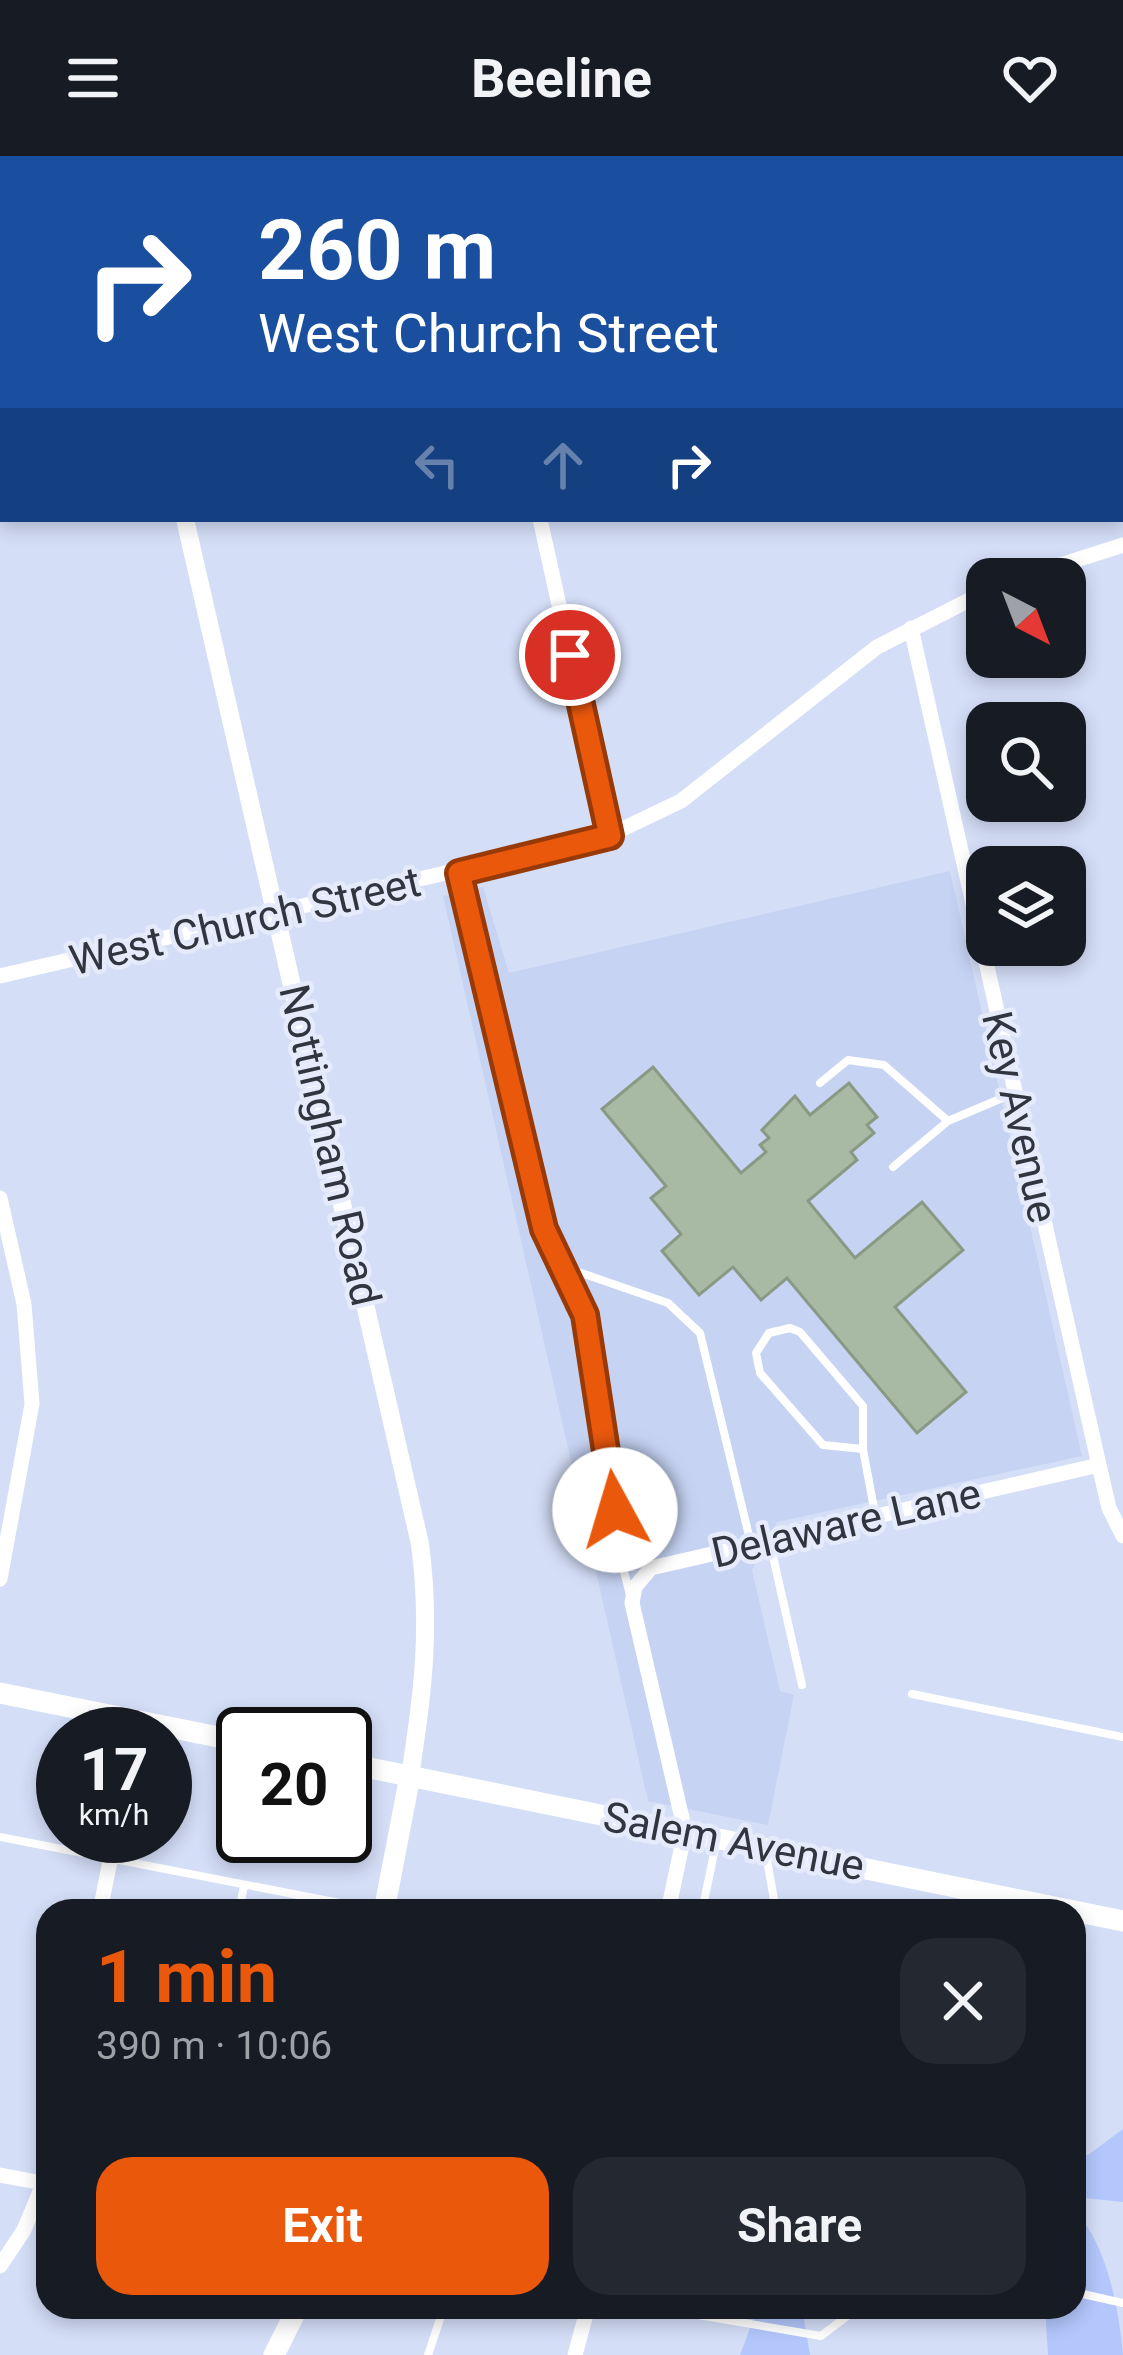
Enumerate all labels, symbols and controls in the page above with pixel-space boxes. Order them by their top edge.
icon: menu [60,45,126,111]
icon: heart [997,45,1063,111]
text: Beeline [471,47,652,110]
text: 260 m [258,201,496,300]
icon: right [60,204,216,360]
text: West Church Street [258,302,719,365]
icon: left [404,432,470,498]
icon: ahead [530,432,596,498]
icon: right [656,432,722,498]
north arrow [966,558,1086,678]
map controls [966,558,1086,966]
pin [519,604,621,706]
icon: arrive [537,622,603,688]
button: search [966,702,1086,822]
button: layers [966,846,1086,966]
street label: West Church Street [65,857,425,985]
street label: Nottingham Road [269,980,391,1310]
street label: Key Avenue [972,1007,1068,1227]
position arrow [552,1447,678,1573]
street label: Delaware Lane [707,1468,985,1578]
speed limit sign: 20 [216,1707,372,1863]
text: 17 [80,1734,148,1805]
street label: Salem Avenue [599,1792,869,1890]
text: km/h [79,1797,149,1832]
text: 1 min [96,1935,277,2020]
button: close [900,1938,1026,2064]
text: 390 m · 10:06 [96,2023,332,2069]
button: Exit [96,2157,549,2295]
button: Share [573,2157,1026,2295]

